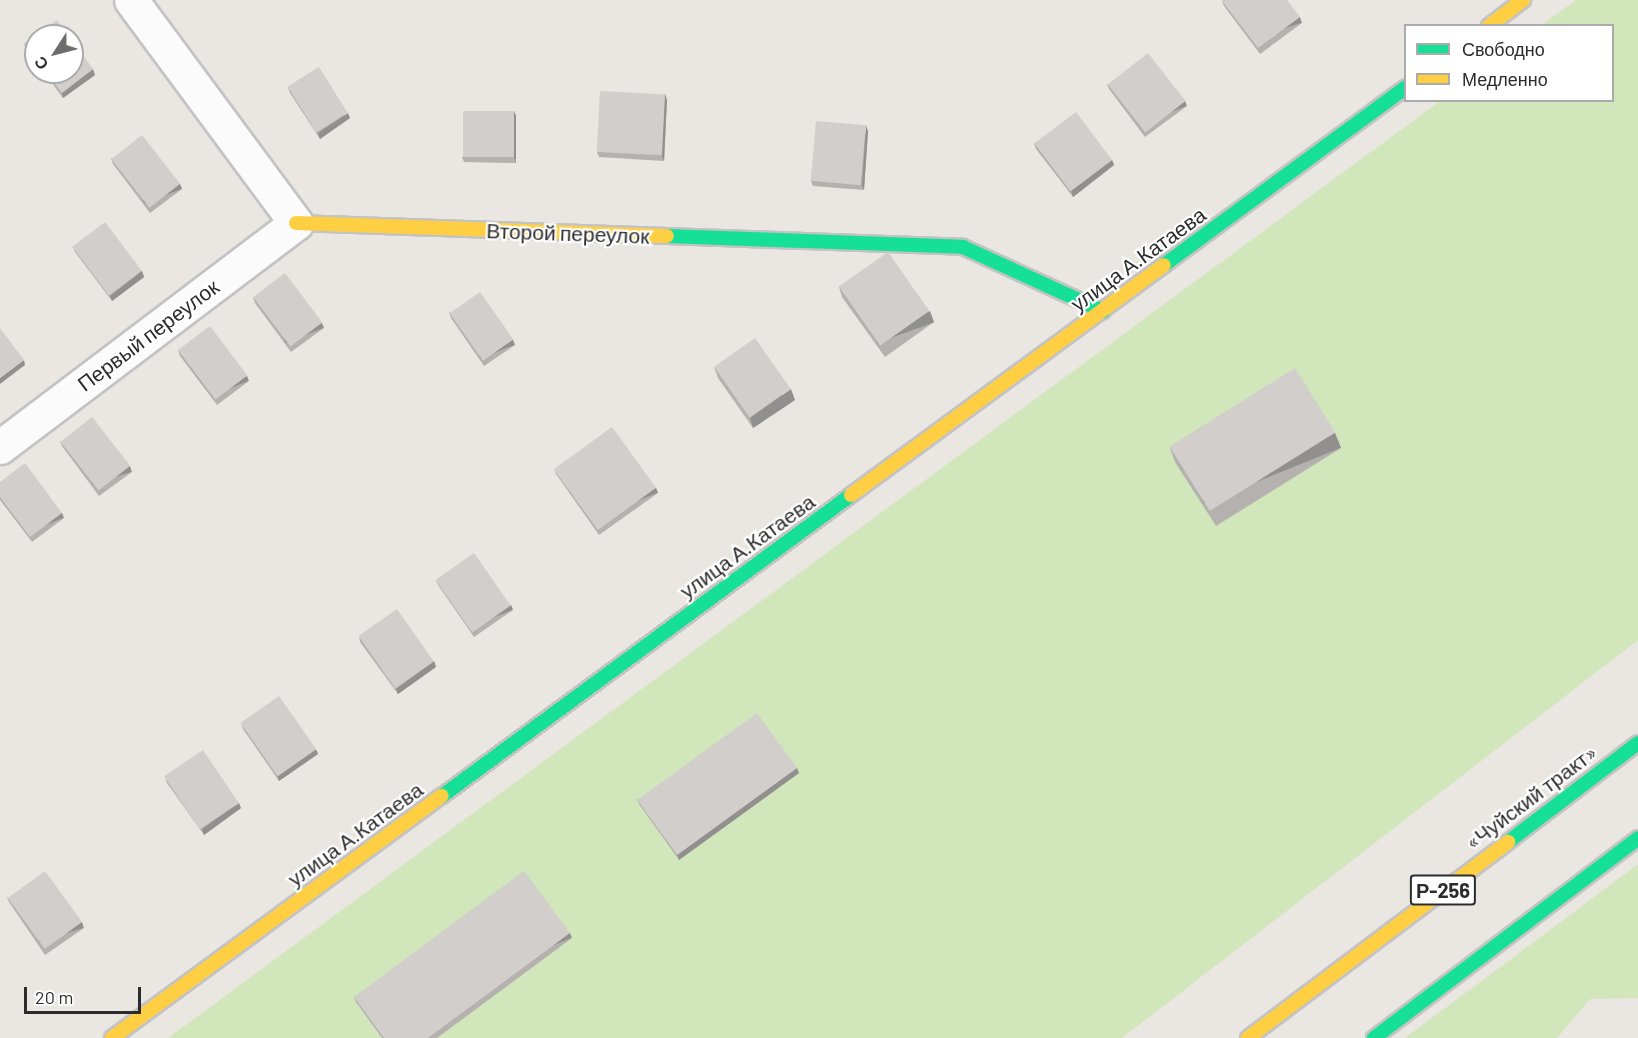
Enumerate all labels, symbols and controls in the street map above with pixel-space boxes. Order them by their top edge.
north arrow [24,24,84,84]
legend [1404,24,1614,102]
text: Свободно [1462,38,1545,60]
text: С [30,53,52,74]
text: Медленно [1462,68,1548,90]
street label: улица А.Катаева [1066,202,1210,316]
street label: Второй переулок [486,218,650,248]
street label: Первый переулок [72,274,224,396]
street label: улица А.Катаева [675,489,819,603]
street label: «Чуйский тракт» [1460,739,1602,855]
street label: улица А.Катаева [283,777,427,891]
road number: Р-256 [1408,873,1478,907]
scale bar [27,975,144,1013]
text: 20 m [35,986,73,1008]

